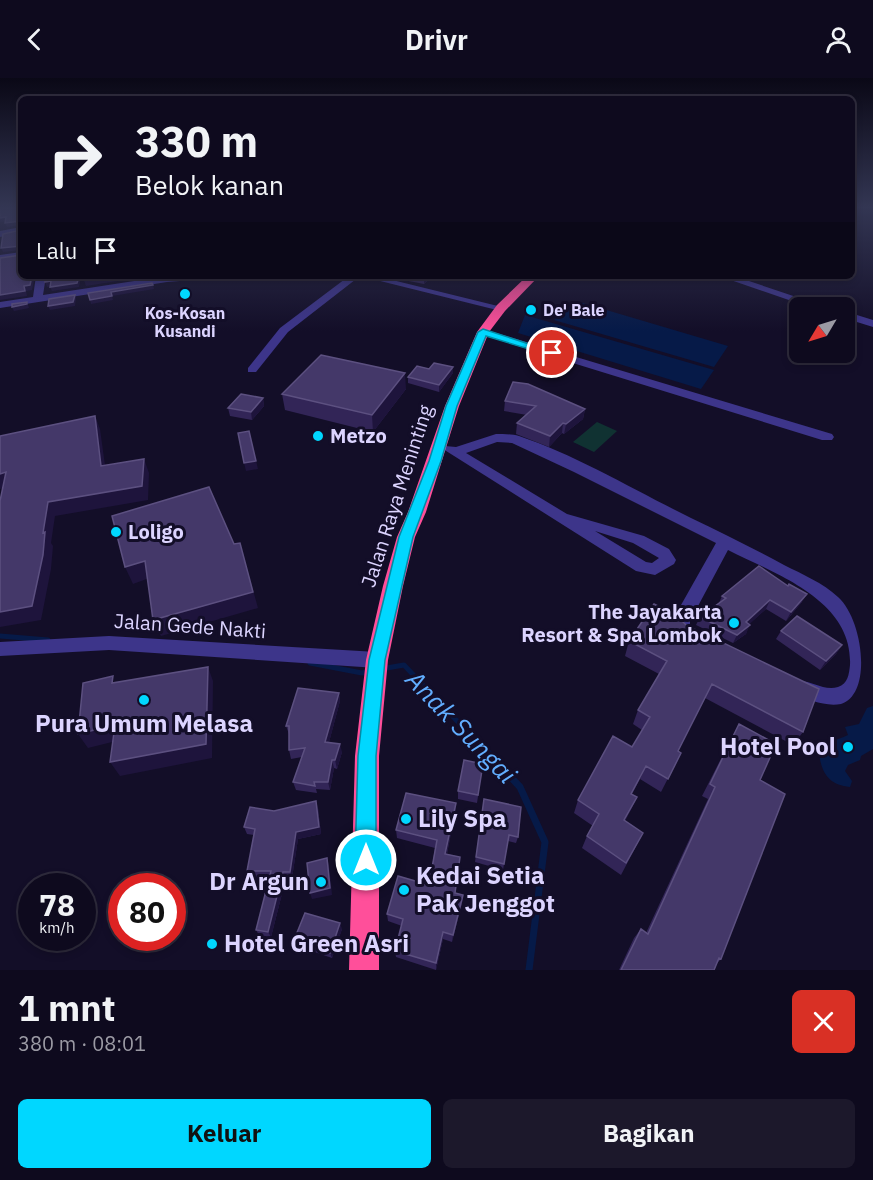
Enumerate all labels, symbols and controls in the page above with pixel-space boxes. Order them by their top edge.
text: Drivr [405,22,468,57]
icon: back [18,23,51,56]
icon: person [822,23,855,56]
text: 330 m [135,114,258,169]
icon: right [36,120,114,198]
text: Belok kanan [135,167,284,202]
icon: arrive [89,234,122,267]
text: Lalu [36,236,77,265]
marker: Kos-Kosan Kusandi [178,287,192,301]
north arrow [789,297,855,363]
map controls [789,297,855,363]
place label: De' Bale [543,300,605,320]
place label: Kos-Kosan Kusandi [145,303,225,341]
marker: De' Bale [524,303,538,317]
pin [526,327,577,378]
icon: arrive [535,336,568,369]
street label: Jalan Raya Meninting [354,401,439,590]
place label: Metzo [330,422,387,449]
marker: Metzo [311,429,325,443]
place label: Loligo [128,518,184,545]
marker: Loligo [109,525,123,539]
place label: The Jayakarta Resort & Spa Lombok [521,598,722,648]
street label: Jalan Gede Nakti [113,607,267,644]
marker: The Jayakarta Resort & Spa Lombok [727,616,741,630]
water label: Anak Sungai [398,662,524,790]
marker: Pura Umum Melasa [137,693,151,707]
place label: Pura Umum Melasa [35,707,253,739]
place label: Hotel Pool [720,730,836,762]
marker: Hotel Pool [841,740,855,754]
place label: Lily Spa [418,802,506,834]
marker: Lily Spa [399,812,413,826]
position arrow [334,828,398,892]
place label: Kedai Setia Pak Jenggot [416,859,555,919]
place label: Dr Argun [209,865,309,897]
speed limit sign: 80 [108,873,186,951]
marker: Dr Argun [314,875,328,889]
marker: Kedai Setia Pak Jenggot [397,883,411,897]
text: 78 [39,885,75,924]
text: km/h [39,918,75,937]
place label: Hotel Green Asri [224,927,409,959]
marker: Hotel Green Asri [205,937,219,951]
text: 1 mnt [18,984,116,1031]
button: close [792,990,855,1053]
text: 380 m · 08:01 [18,1030,146,1057]
button: Keluar [18,1099,431,1168]
button: Bagikan [443,1099,855,1168]

